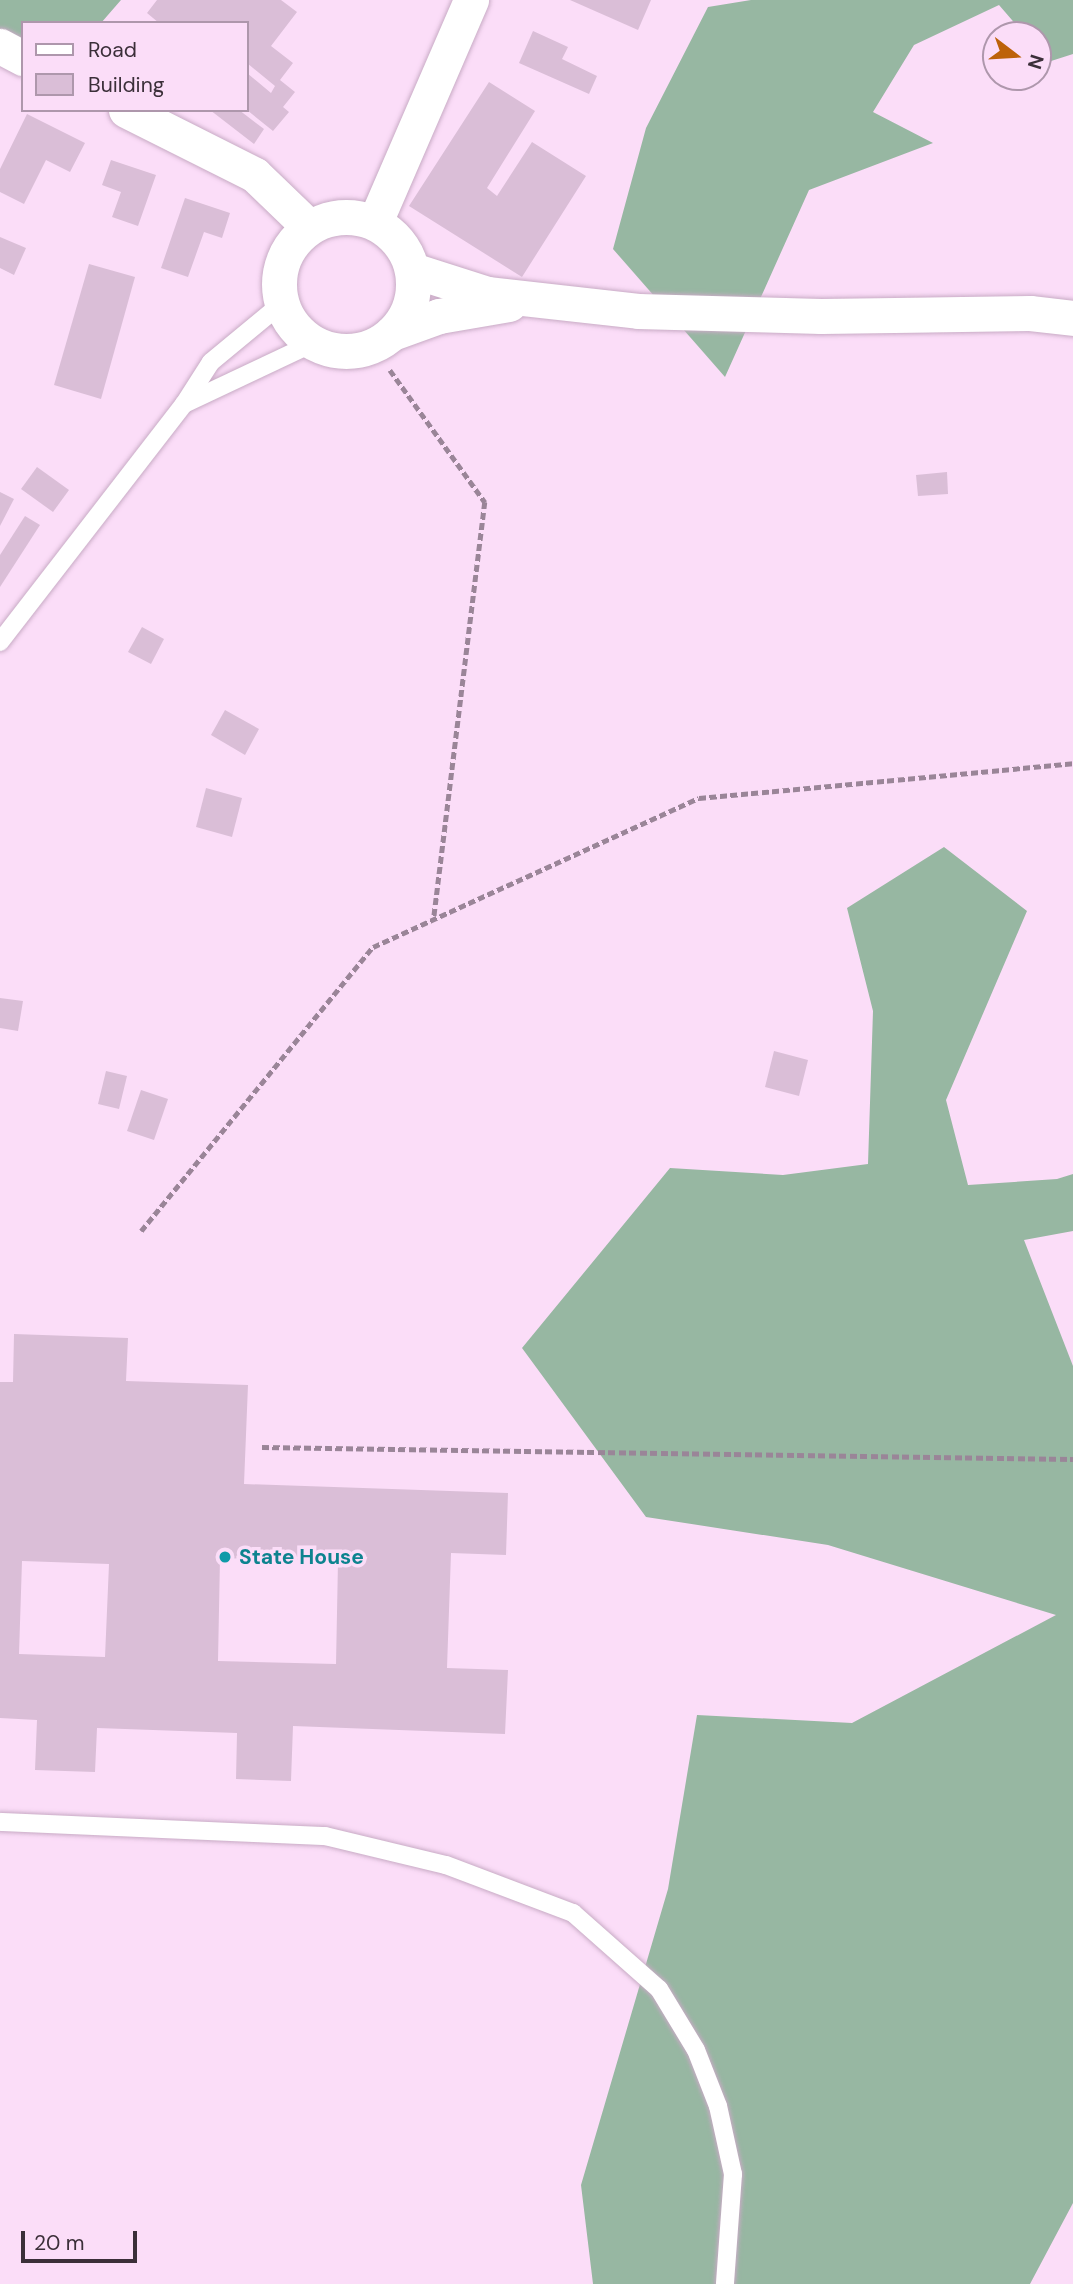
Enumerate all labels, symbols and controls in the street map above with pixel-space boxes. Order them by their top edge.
legend [21,21,248,112]
north arrow [982,21,1052,91]
text: Road [88,36,137,64]
text: N [1022,51,1050,72]
text: Building [88,71,164,99]
place label: State House [239,1544,364,1570]
marker: State House [217,1549,233,1565]
scale bar [24,2218,140,2262]
text: 20 m [34,2229,85,2257]

